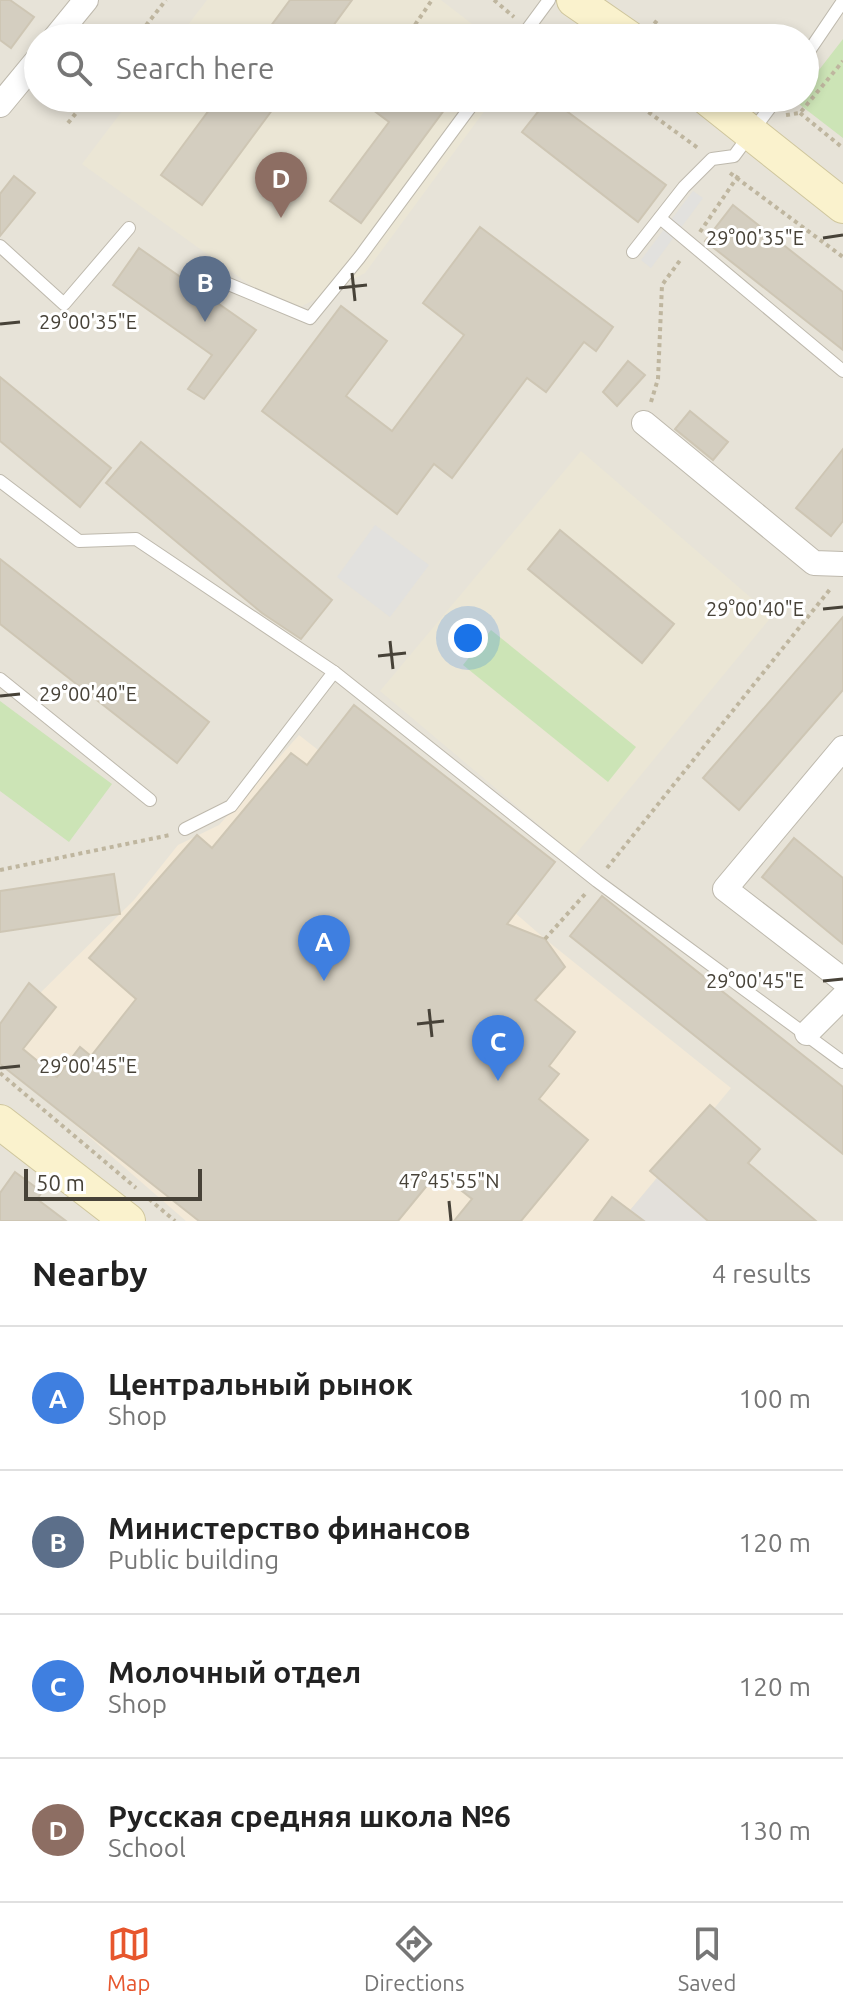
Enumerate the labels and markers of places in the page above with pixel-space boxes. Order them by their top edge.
pin: D [255,152,307,218]
pin: B [179,256,231,322]
pin: A [298,915,350,981]
pin: C [472,1015,524,1081]

